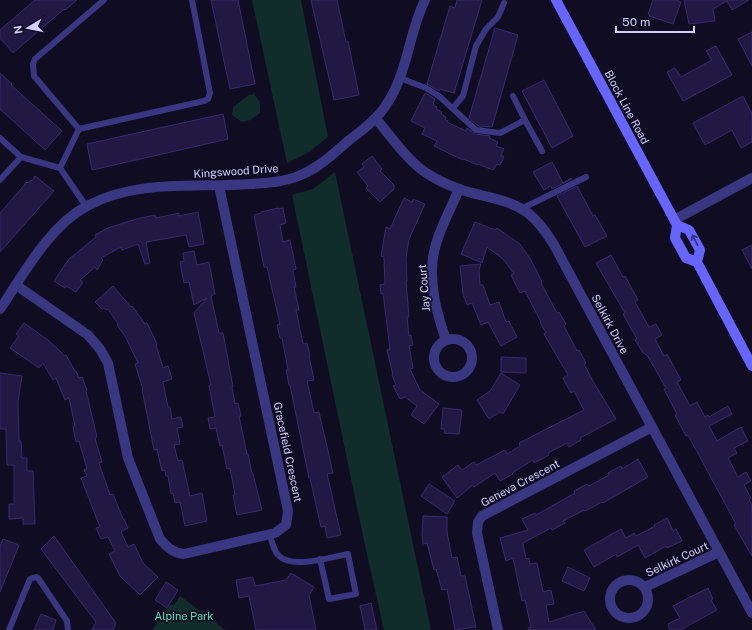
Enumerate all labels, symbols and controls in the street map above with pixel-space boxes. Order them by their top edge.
north arrow [8,8,48,48]
scale bar [616,8,694,34]
text: 50 m [622,15,650,29]
text: N [11,24,25,35]
street label: Block Line Road [603,68,651,146]
street label: Kingswood Drive [193,162,279,180]
one-way arrow [690,234,698,246]
street label: Jay Court [416,264,432,312]
street label: Selkirk Drive [589,292,631,356]
street label: Gracefield Crescent [272,401,304,503]
street label: Geneva Crescent [479,457,561,509]
street label: Selkirk Court [644,539,710,579]
park label: Alpine Park [154,610,214,622]

